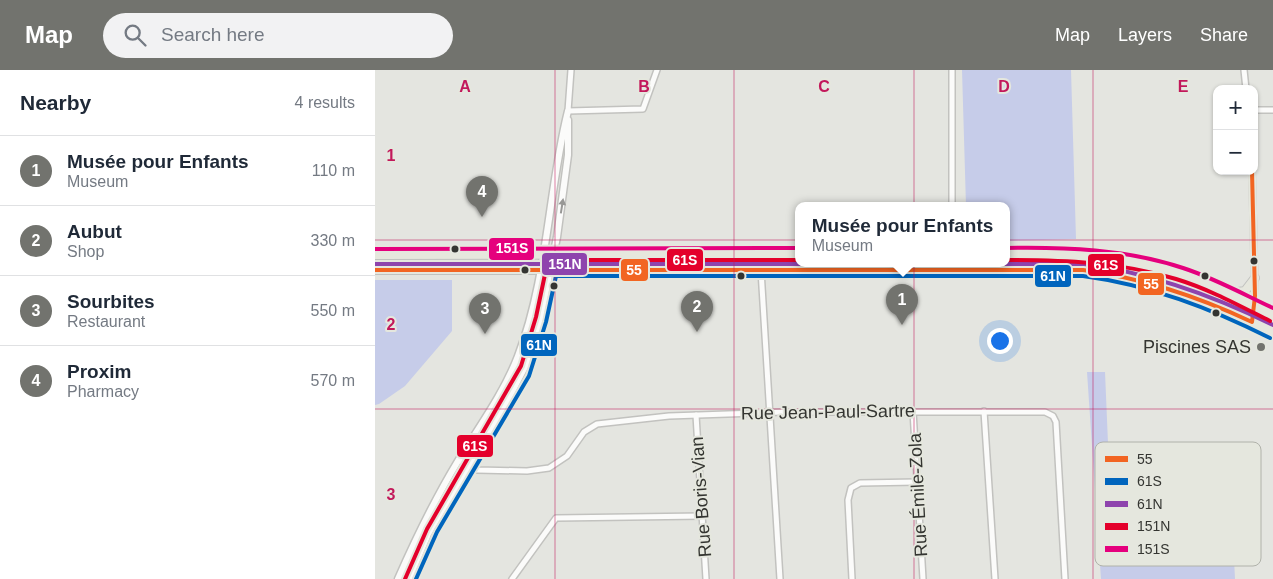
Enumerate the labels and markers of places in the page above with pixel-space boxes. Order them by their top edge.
pin: 4 [466,176,498,217]
unlabelled marker [450,244,460,254]
unlabelled marker [1249,256,1259,266]
unlabelled marker [520,265,530,275]
unlabelled marker [736,271,746,281]
unlabelled marker [1200,271,1210,281]
unlabelled marker [549,281,559,291]
pin: 1 [886,284,918,325]
pin: 2 [681,291,713,332]
pin: 3 [469,293,501,334]
unlabelled marker [1211,308,1221,318]
place label: Piscines SAS [1143,337,1251,357]
marker: Piscines SAS [1255,341,1267,353]

